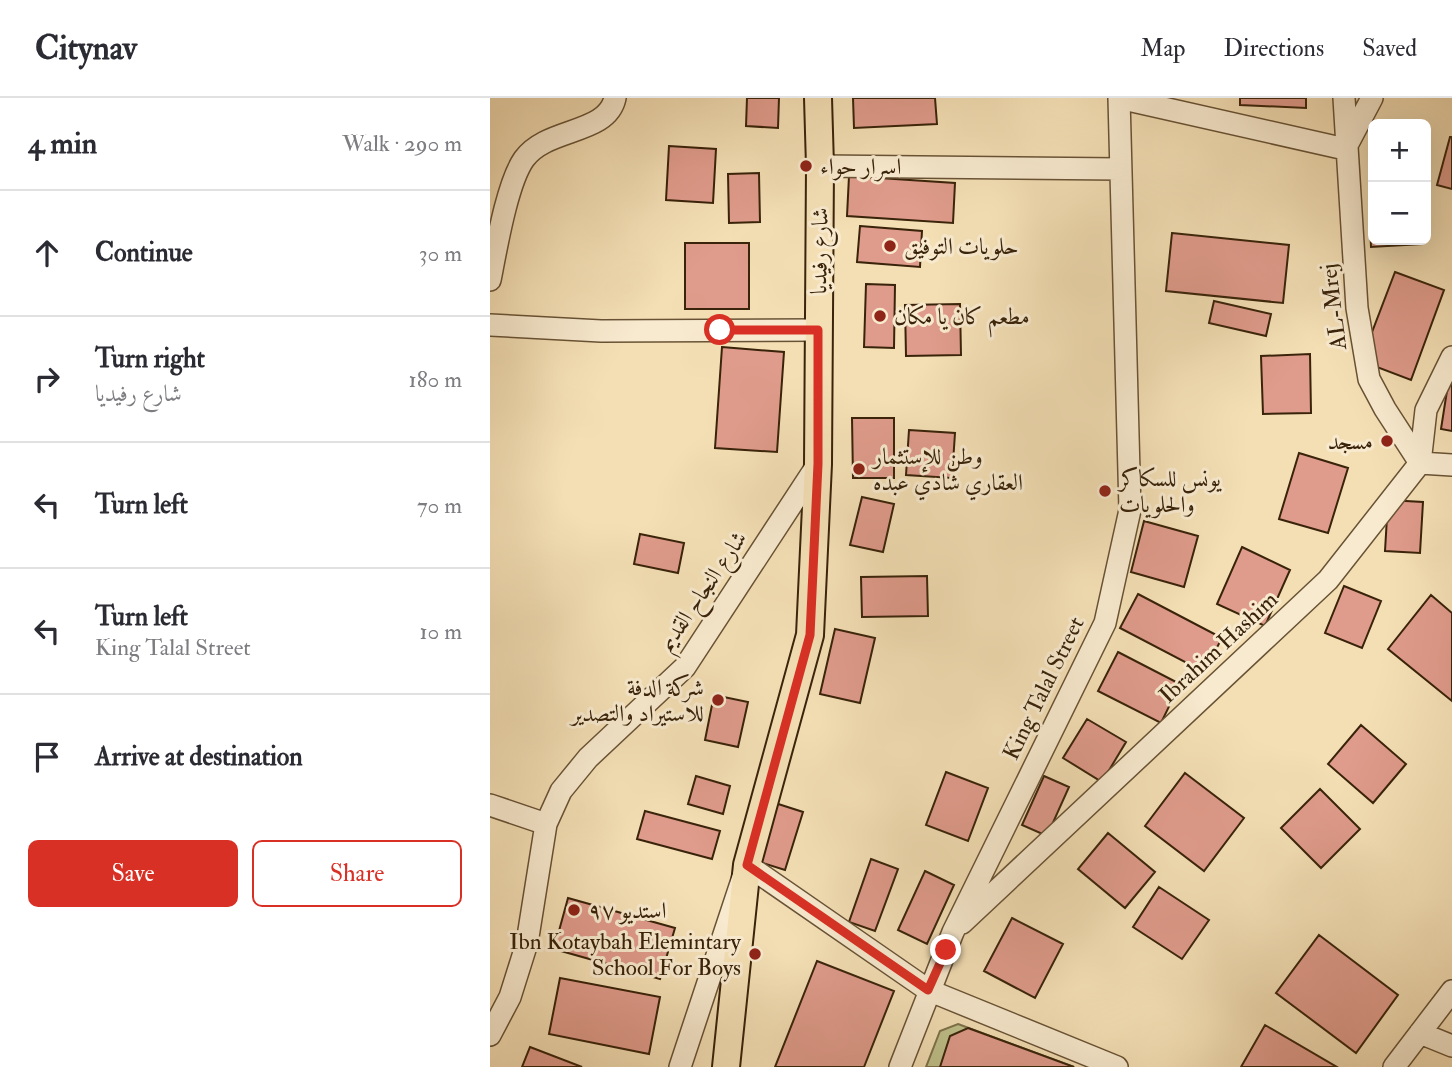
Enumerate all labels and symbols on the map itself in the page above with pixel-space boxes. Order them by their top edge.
place label: اسرار حواء [820,152,901,182]
marker: اسرار حواء [798,158,814,174]
street label: شارع رفيديا [804,207,840,295]
place label: حلويات التوفيق [904,232,1019,261]
marker: حلويات التوفيق [882,238,898,254]
street label: AL-Mrej [1314,262,1353,353]
place label: مطعم كان يا مكان [894,302,1030,338]
marker: مطعم كان يا مكان [872,308,888,324]
route start [704,314,735,345]
place label: مسجد [1328,427,1373,456]
marker: مسجد [1379,433,1395,449]
place label: وطن للإستثمار العقاري شادي عبده [871,442,1023,501]
marker: وطن للإستثمار العقاري شادي عبده [851,461,867,477]
place label: يونس للسكاكر والحلويات [1117,464,1223,519]
marker: يونس للسكاكر والحلويات [1097,483,1113,499]
street label: شارع النجاح القديم [651,525,758,660]
street label: Ibrahim Hashim [1153,585,1284,710]
street label: King Talal Street [996,612,1091,765]
place label: شركة الدفة للاستيراد والتصدير [569,673,704,728]
marker: شركة الدفة للاستيراد والتصدير [710,692,726,708]
place label: استديو ٩٧ [588,896,667,925]
marker: استديو ٩٧ [566,902,582,918]
place label: Ibn Kotaybah Elemintary School For Boys [509,927,742,982]
route end [930,934,961,965]
marker: Ibn Kotaybah Elemintary School For Boys [747,946,763,962]

